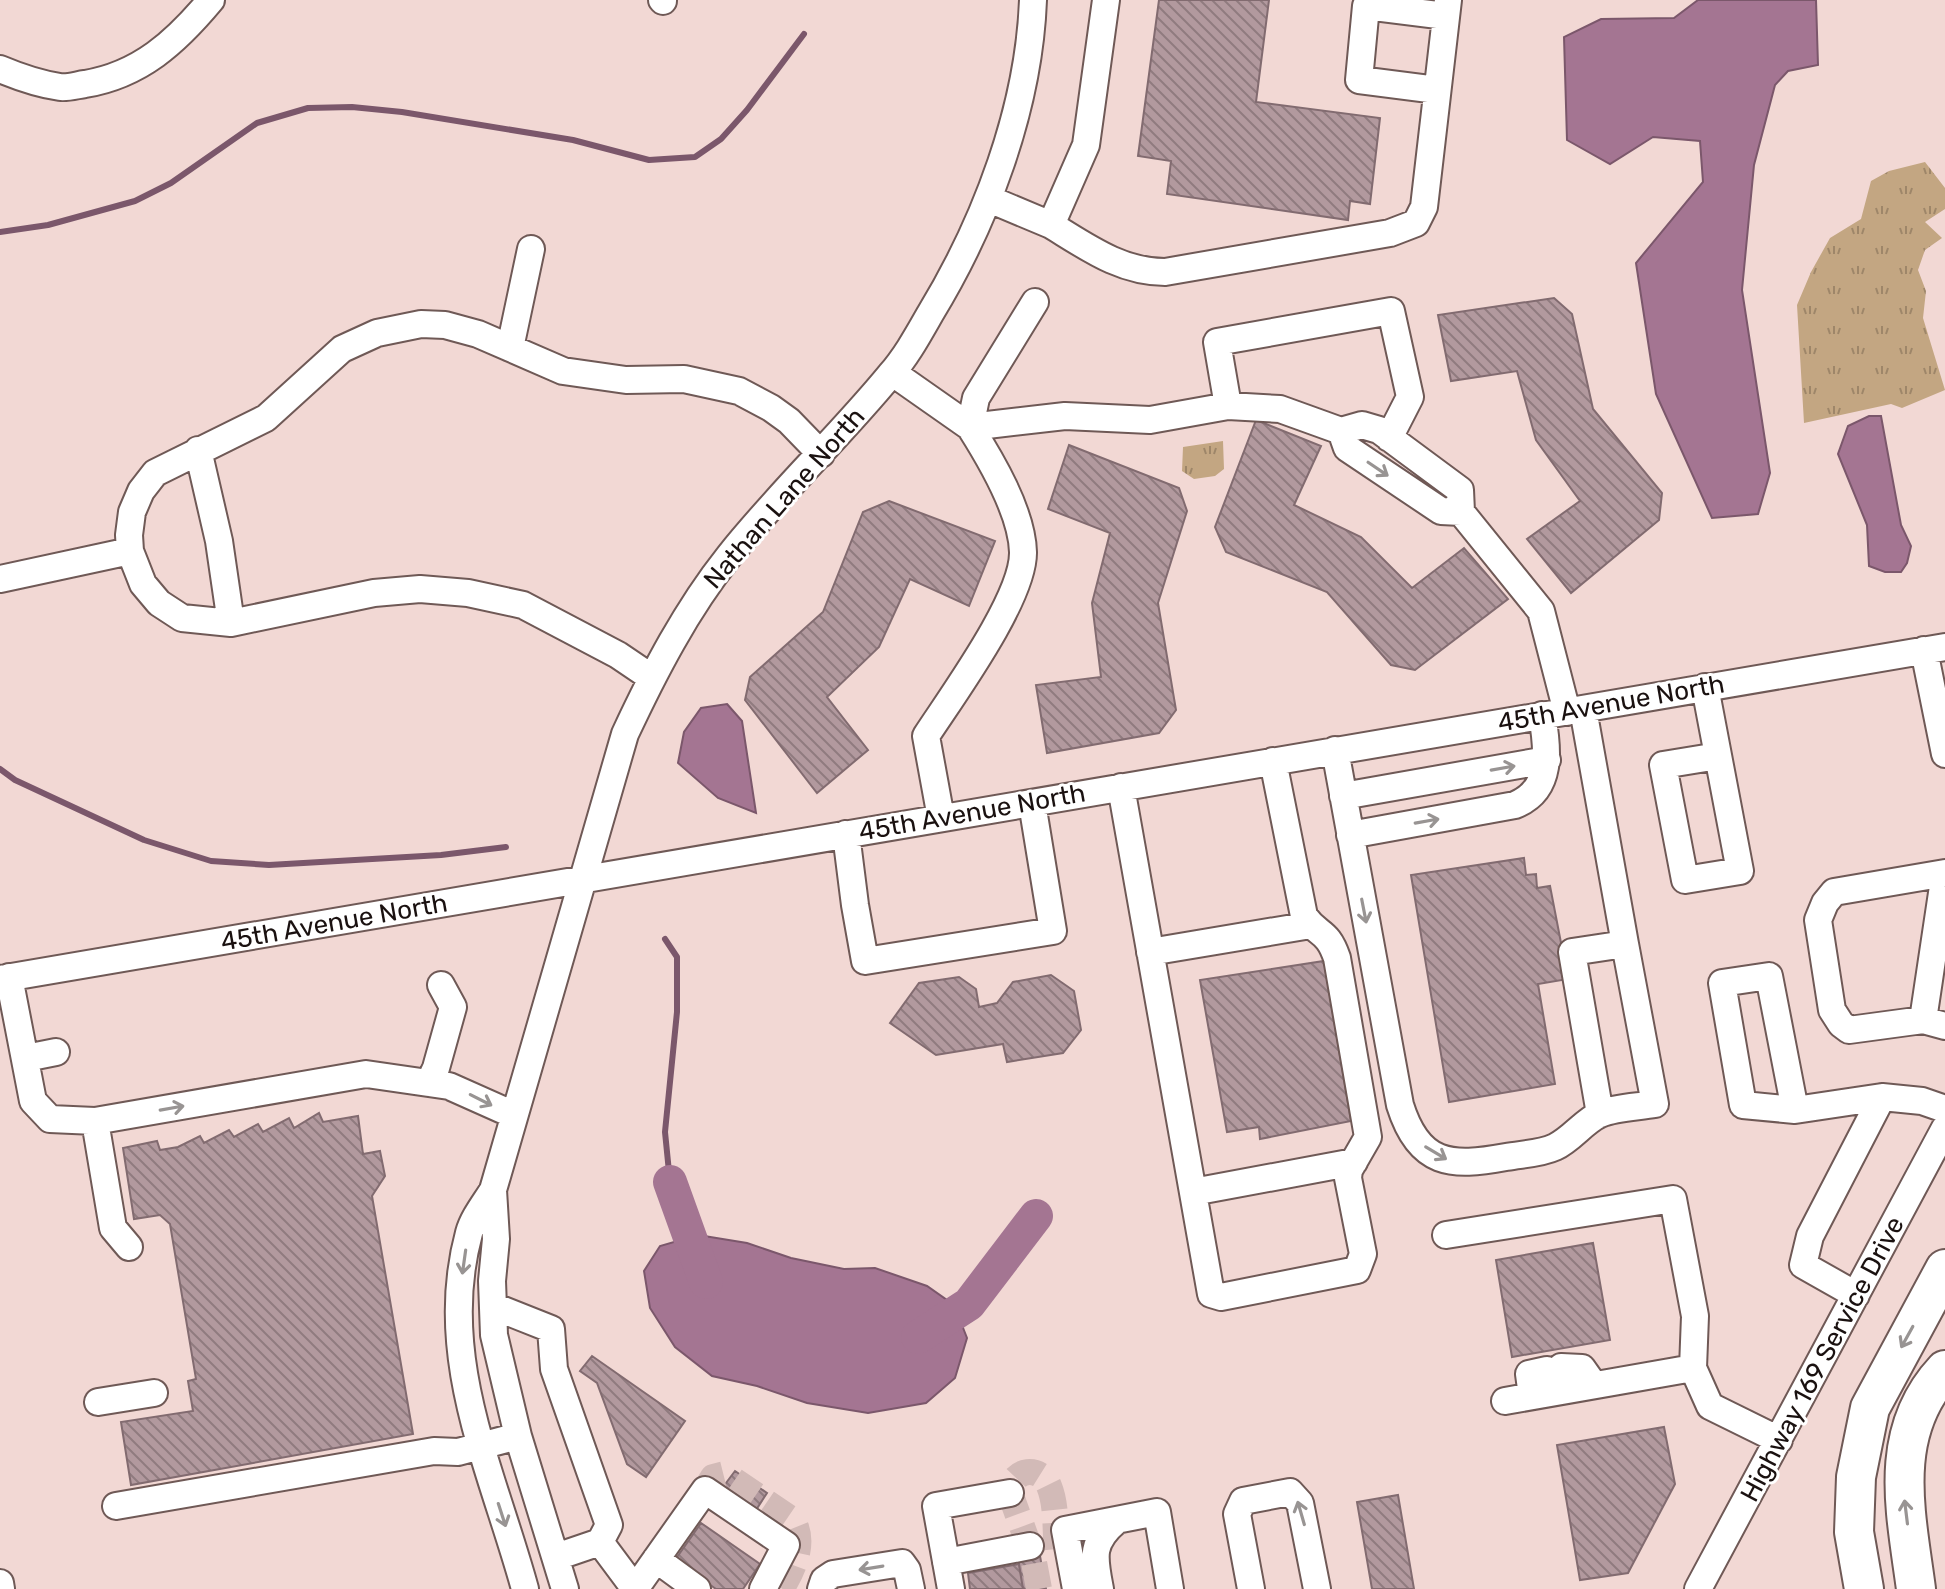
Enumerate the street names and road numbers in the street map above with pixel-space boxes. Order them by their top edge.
street label: Nathan Lane North [697,402,871,595]
street label: 45th Avenue North [1495,668,1727,739]
street label: 45th Avenue North [856,777,1088,848]
street label: 45th Avenue North [218,887,450,958]
street label: Highway 169 Service Drive [1734,1211,1911,1507]

